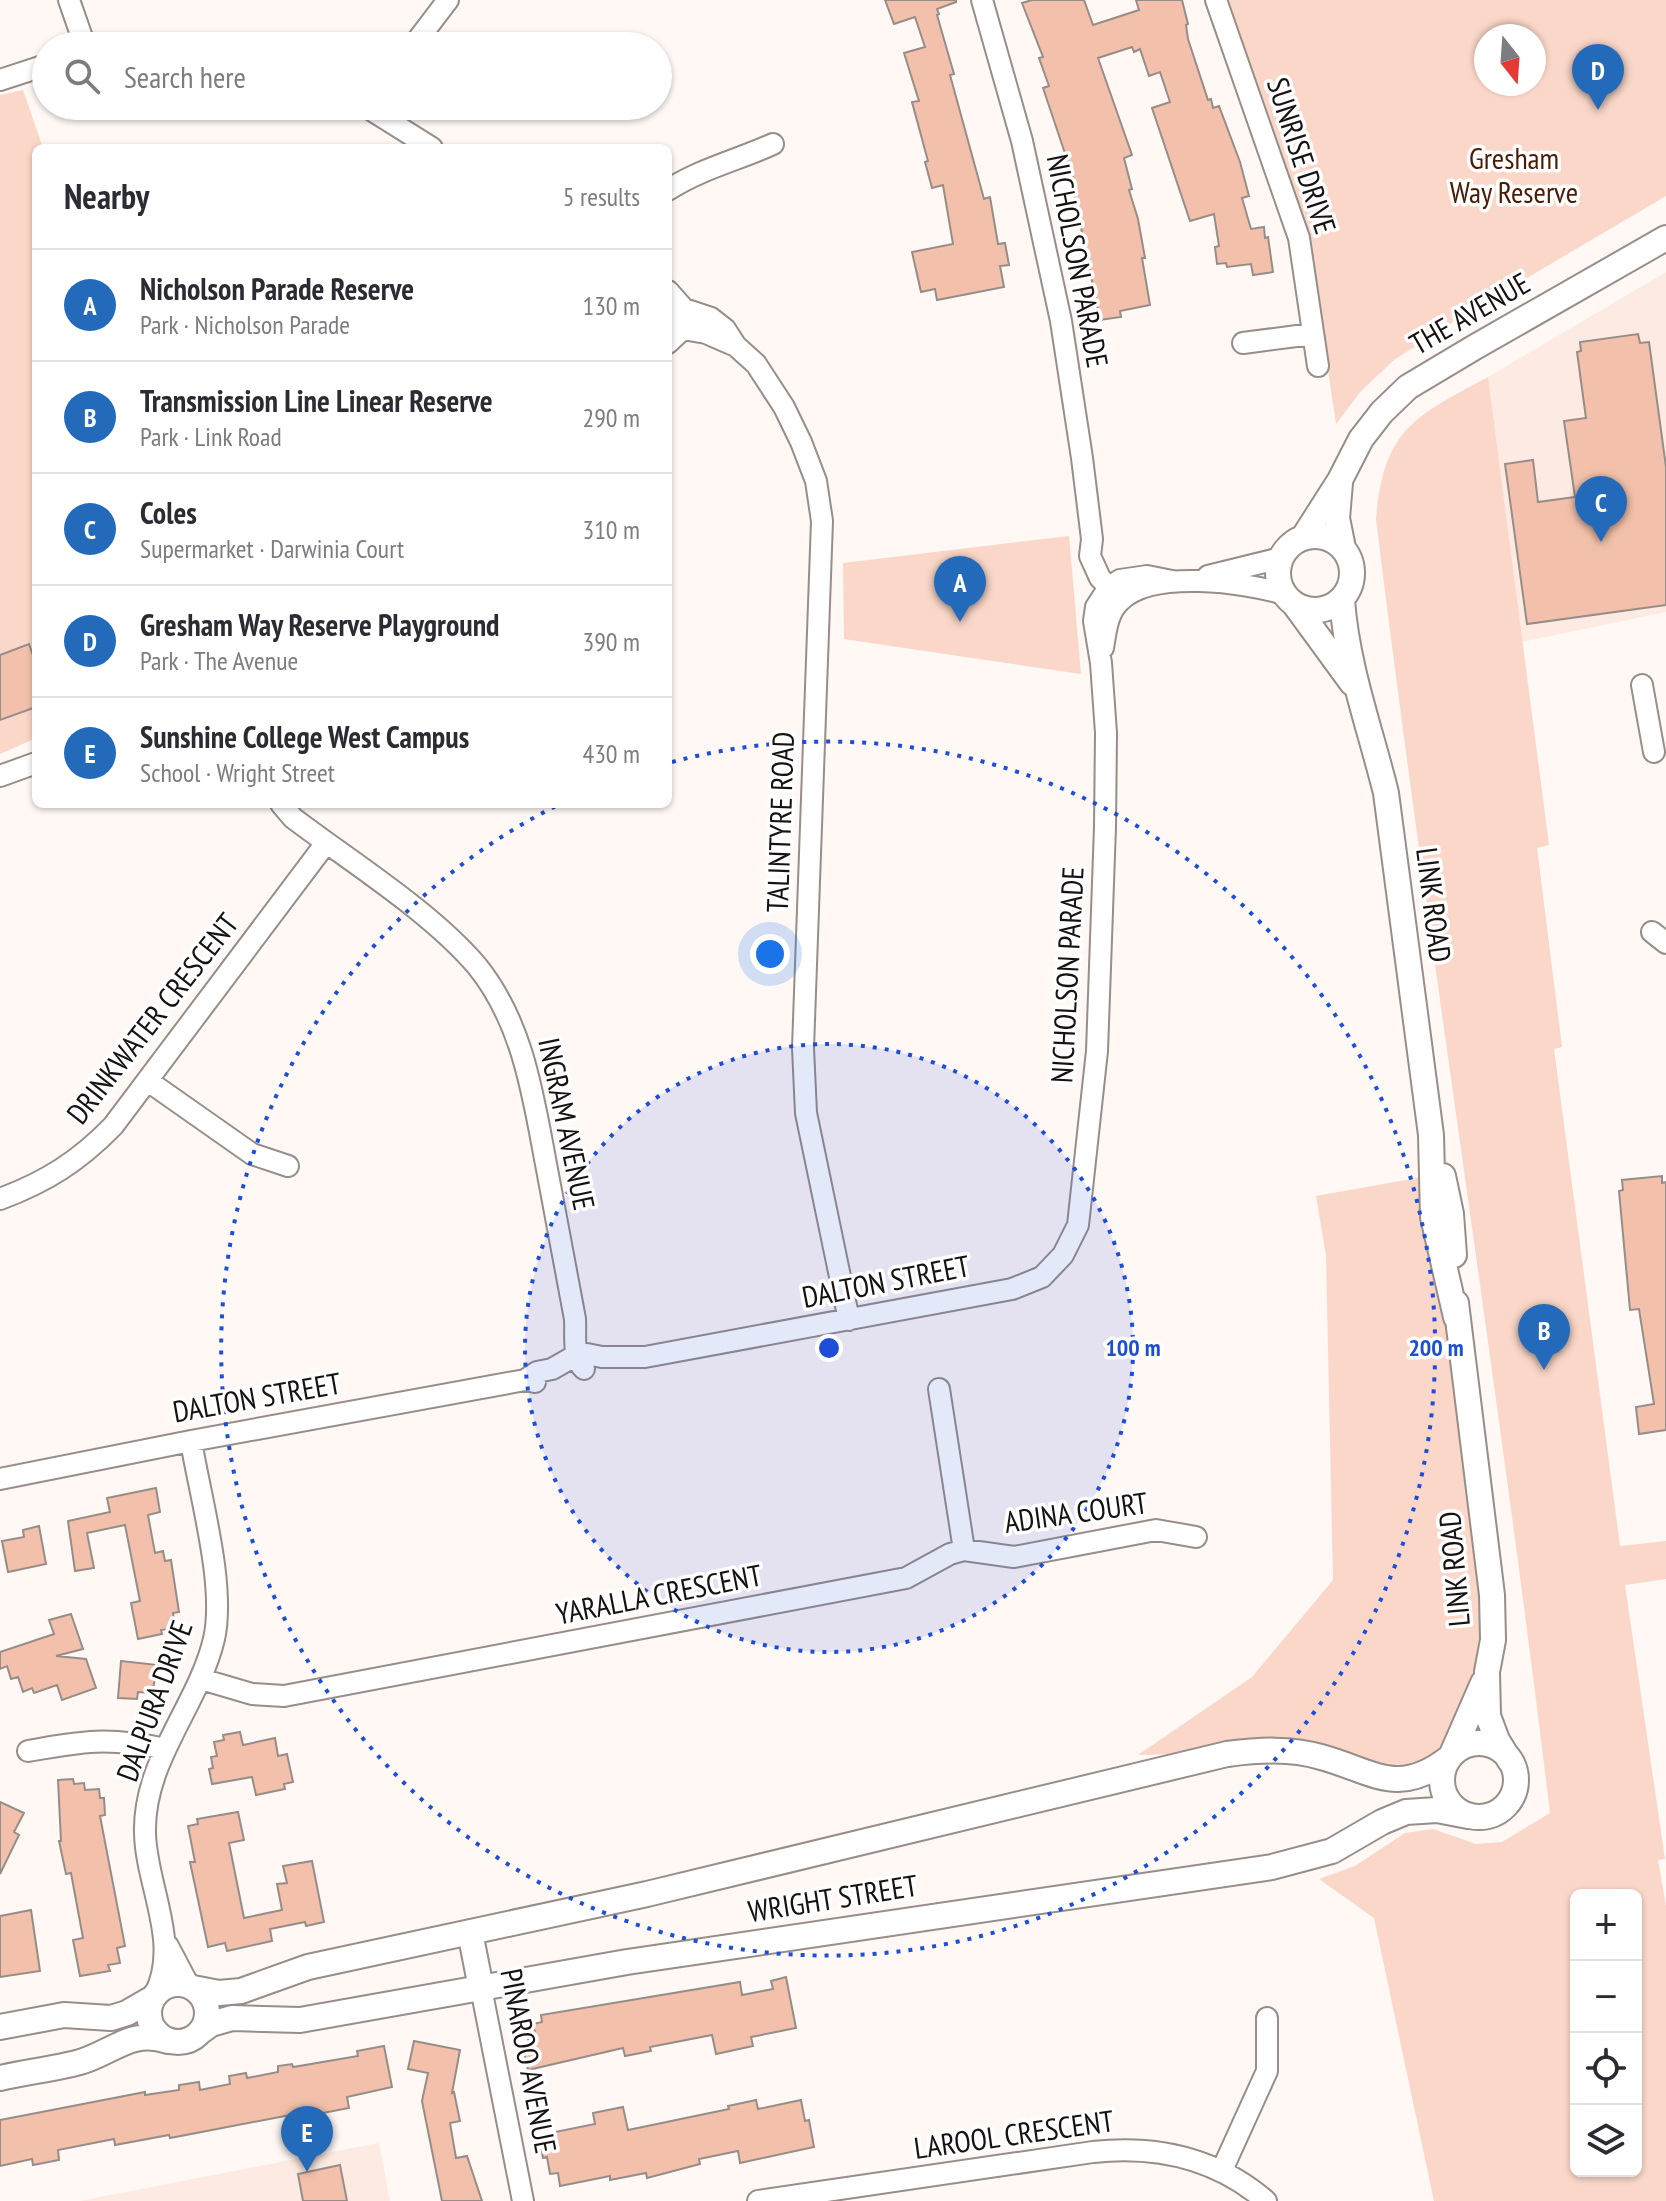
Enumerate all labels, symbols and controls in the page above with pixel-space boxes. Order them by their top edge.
north arrow [1474,24,1546,96]
search box [32,32,672,120]
pin: D [1572,44,1624,110]
icon: search [60,54,104,98]
text: Search here [124,57,246,96]
street label: SUNRISE DRIVE [1259,72,1346,239]
park label: Gresham Way Reserve [1450,138,1578,211]
street label: NICHOLSON PARADE [1039,151,1118,371]
text: Nearby [64,174,149,218]
text: 5 results [563,180,640,213]
street label: THE AVENUE [1402,263,1536,363]
text: Nicholson Parade Reserve [140,269,414,308]
text: A [83,289,97,322]
text: 130 m [582,289,640,322]
text: Park · Nicholson Parade [140,308,350,341]
text: Transmission Line Linear Reserve [140,381,493,420]
text: B [84,401,96,434]
text: 290 m [582,401,640,434]
text: Park · Link Road [140,420,282,453]
pin: C [1575,476,1627,542]
text: Coles [140,493,197,532]
text: C [84,513,96,546]
text: 310 m [582,513,640,546]
text: Supermarket · Darwinia Court [140,532,404,565]
pin: A [934,556,986,622]
text: Gresham Way Reserve Playground [140,605,499,644]
text: D [83,625,97,658]
text: 390 m [582,625,640,658]
text: Park · The Avenue [140,644,298,677]
text: Sunshine College West Campus [140,717,469,756]
street label: TALINTYRE ROAD [757,731,802,913]
text: E [84,737,96,770]
text: 430 m [582,737,640,770]
text: School · Wright Street [140,756,335,789]
street label: LINK ROAD [1408,845,1461,964]
street label: NICHOLSON PARADE [1041,866,1092,1084]
street label: DRINKWATER CRESCENT [57,905,246,1131]
your location [750,934,790,974]
street label: INGRAM AVENUE [530,1034,605,1213]
street label: DALTON STREET [799,1245,973,1316]
pin: B [1518,1304,1570,1370]
text: 100 m [1105,1332,1161,1363]
text: 200 m [1408,1332,1464,1363]
centre of rings [815,1334,843,1362]
street label: DALTON STREET [170,1363,344,1430]
street label: ADINA COURT [1002,1482,1150,1541]
street label: LINK ROAD [1429,1510,1478,1628]
street label: YARALLA CRESCENT [553,1554,765,1633]
street label: DALPURA DRIVE [107,1615,201,1786]
street label: WRIGHT STREET [745,1865,920,1930]
map controls [1570,1889,1642,2177]
button: + [1570,1889,1642,1961]
button: − [1570,1961,1642,2033]
street label: PINAROO AVENUE [492,1965,566,2156]
button: locate [1570,2033,1642,2105]
street label: LAROOL CRESCENT [912,2100,1116,2167]
button: layers [1570,2105,1642,2177]
pin: E [281,2106,333,2172]

